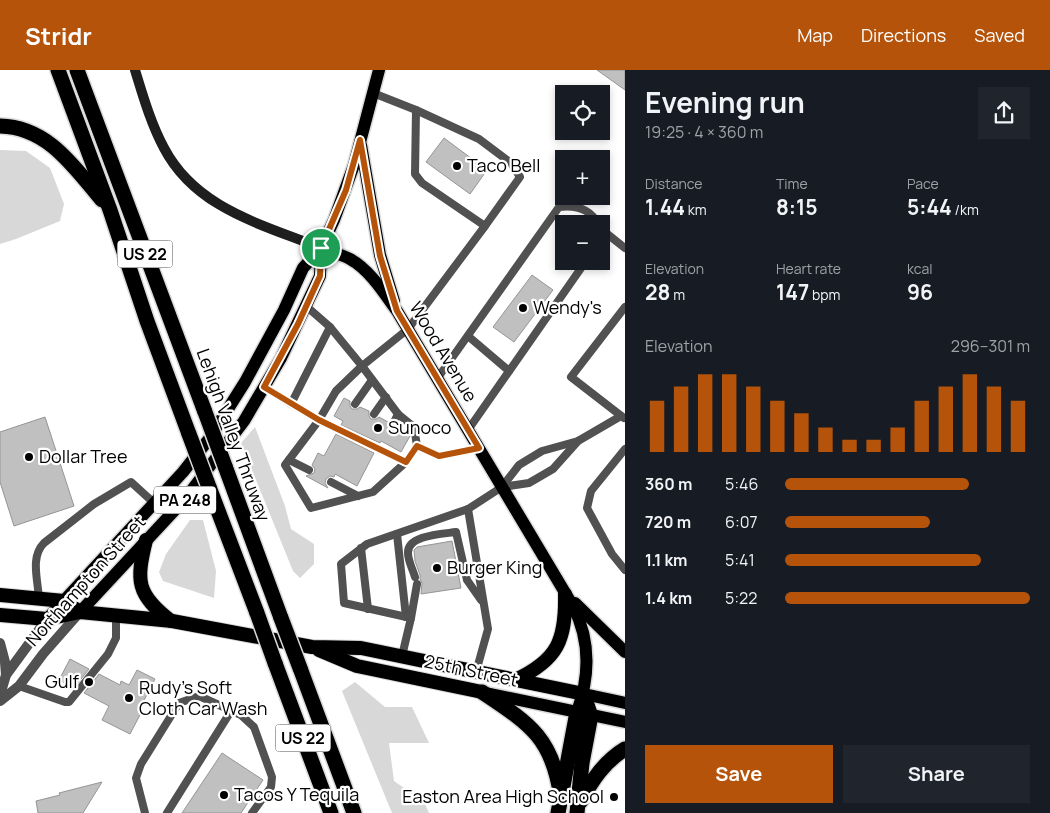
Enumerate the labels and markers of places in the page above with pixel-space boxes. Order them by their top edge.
place label: Taco Bell [467,153,540,177]
marker: Taco Bell [451,160,463,172]
pin [300,227,342,269]
place label: Wendy's [533,295,602,319]
marker: Wendy's [517,302,529,314]
place label: Sunoco [388,415,451,439]
marker: Sunoco [372,422,384,434]
place label: Dollar Tree [39,444,127,468]
marker: Dollar Tree [23,451,35,463]
place label: Burger King [447,555,542,579]
marker: Burger King [431,562,443,574]
place label: Gulf [45,669,80,693]
place label: Rudy's Soft Cloth Car Wash [139,675,267,720]
marker: Gulf [83,676,95,688]
marker: Rudy's Soft Cloth Car Wash [123,692,135,704]
place label: Tacos Y Tequila [234,782,359,806]
place label: Easton Area High School [402,784,604,808]
marker: Tacos Y Tequila [218,789,230,801]
marker: Easton Area High School [608,791,620,803]

